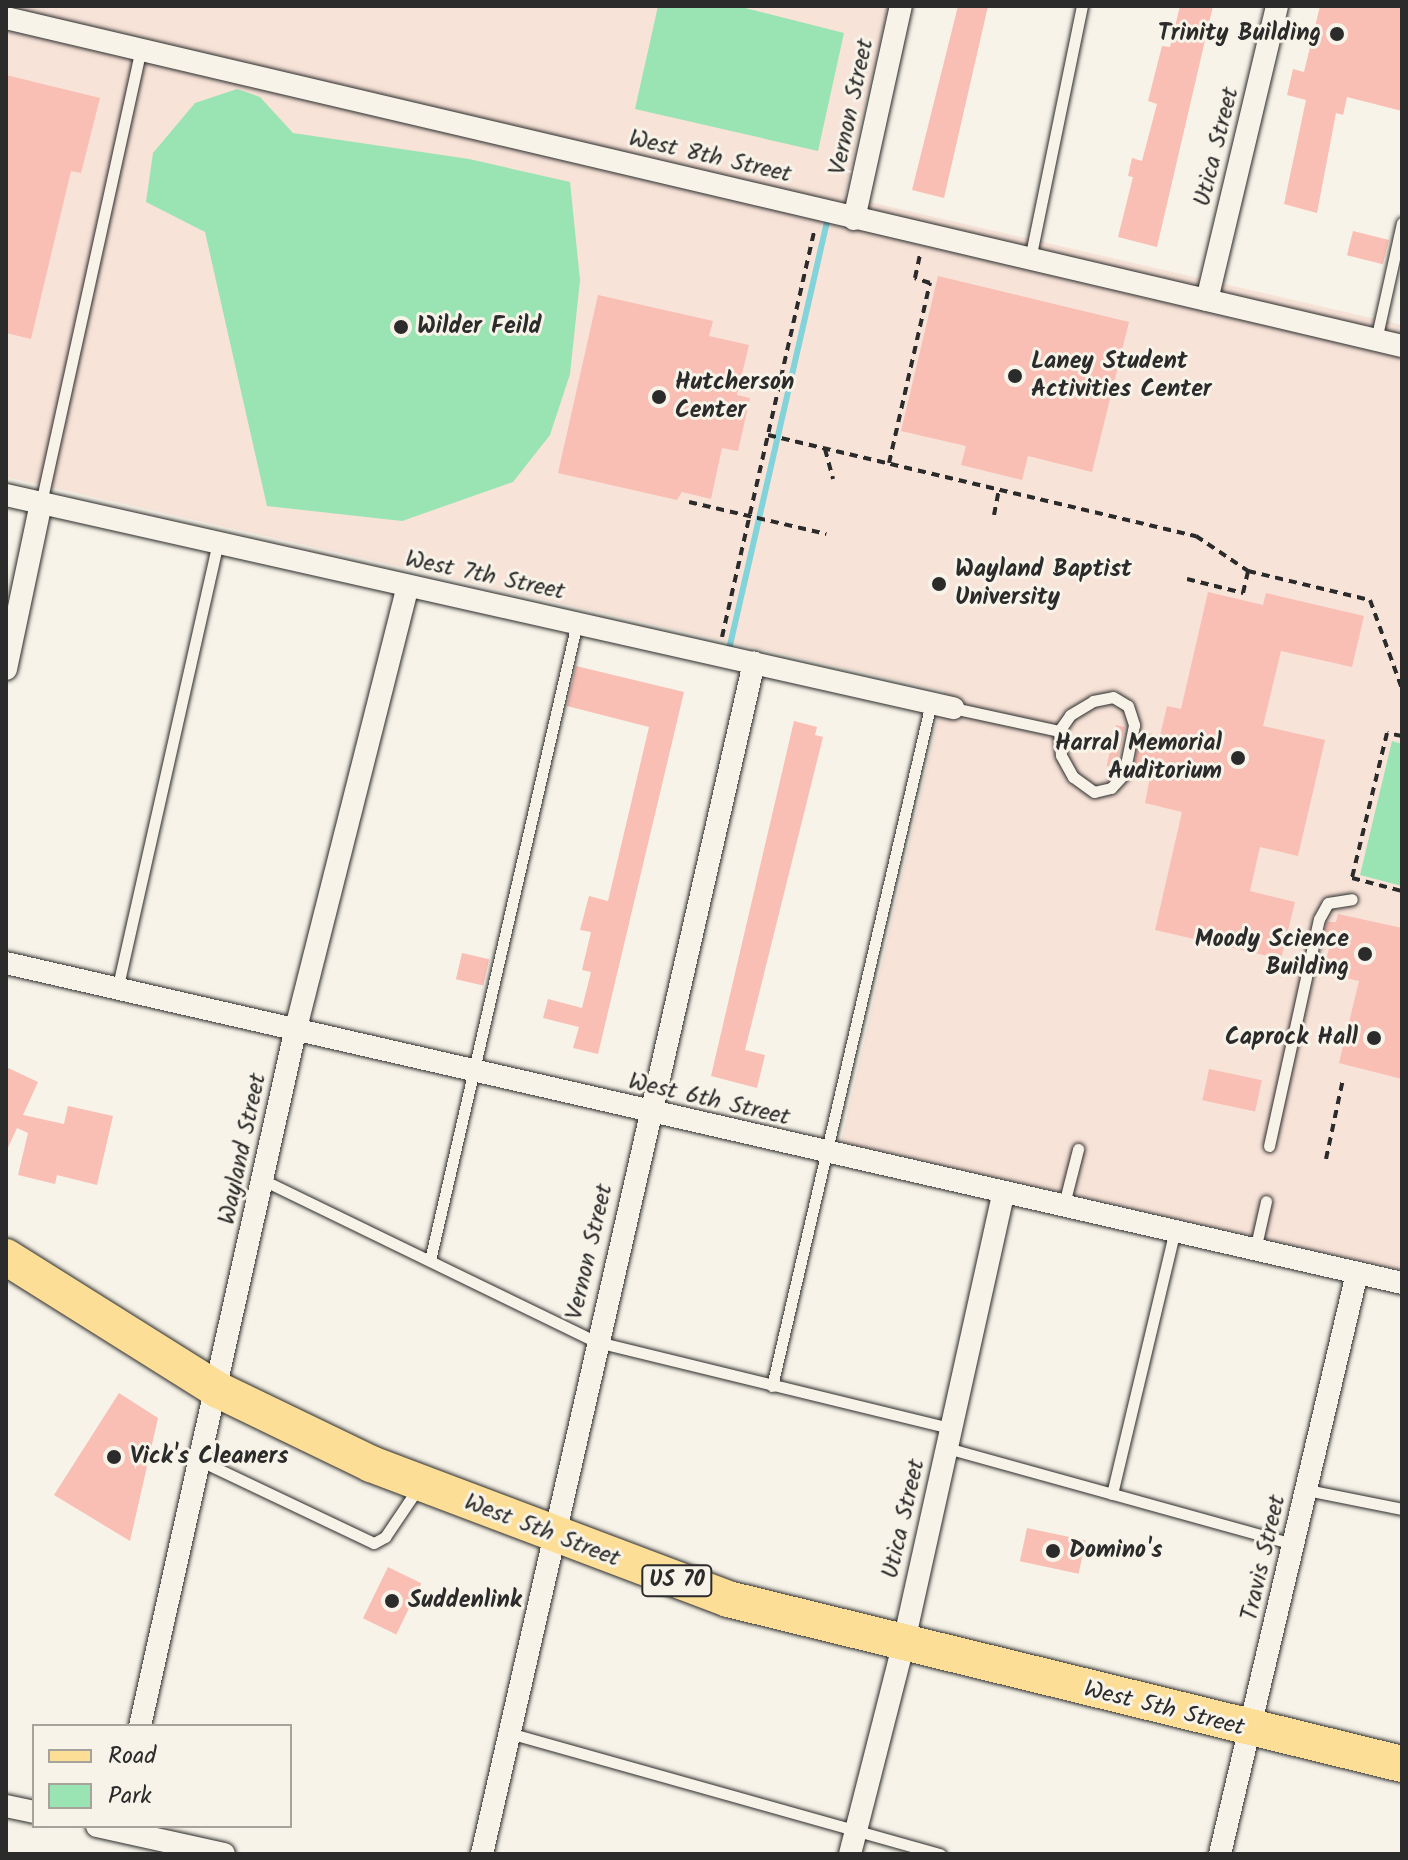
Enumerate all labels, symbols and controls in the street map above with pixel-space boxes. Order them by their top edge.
place label: Trinity Building [1158,20,1321,48]
marker: Trinity Building [1328,25,1346,43]
street label: Vernon Street [824,36,880,178]
street label: Utica Street [1188,84,1246,210]
street label: West 8th Street [626,124,794,190]
place label: Wilder Feild [417,313,541,341]
marker: Wilder Feild [392,318,410,336]
place label: Laney Student Activities Center [1031,348,1212,404]
marker: Laney Student Activities Center [1006,367,1024,385]
place label: Hutcherson Center [675,369,794,425]
marker: Hutcherson Center [650,388,668,406]
street label: West 7th Street [403,545,567,607]
place label: Wayland Baptist University [955,556,1132,612]
marker: Wayland Baptist University [930,575,948,593]
place label: Harral Memorial Auditorium [1055,730,1222,786]
marker: Harral Memorial Auditorium [1229,749,1247,767]
place label: Moody Science Building [1195,926,1349,982]
marker: Moody Science Building [1356,945,1374,963]
place label: Caprock Hall [1225,1024,1358,1052]
marker: Caprock Hall [1365,1029,1383,1047]
street label: West 6th Street [626,1067,792,1133]
street label: Wayland Street [213,1071,273,1227]
street label: Vernon Street [560,1181,620,1323]
place label: Vick's Cleaners [130,1443,288,1471]
marker: Vick's Cleaners [105,1448,123,1466]
street label: Utica Street [876,1456,932,1582]
street label: West 5th Street [460,1488,624,1574]
street label: Travis Street [1236,1492,1292,1624]
place label: Domino's [1069,1537,1163,1565]
marker: Domino's [1044,1542,1062,1560]
road number: US 70 [641,1563,713,1599]
place label: Suddenlink [408,1587,522,1615]
marker: Suddenlink [383,1592,401,1610]
street label: West 5th Street [1081,1675,1247,1743]
legend [32,1724,292,1828]
text: Road [108,1737,156,1776]
text: Park [108,1777,152,1816]

